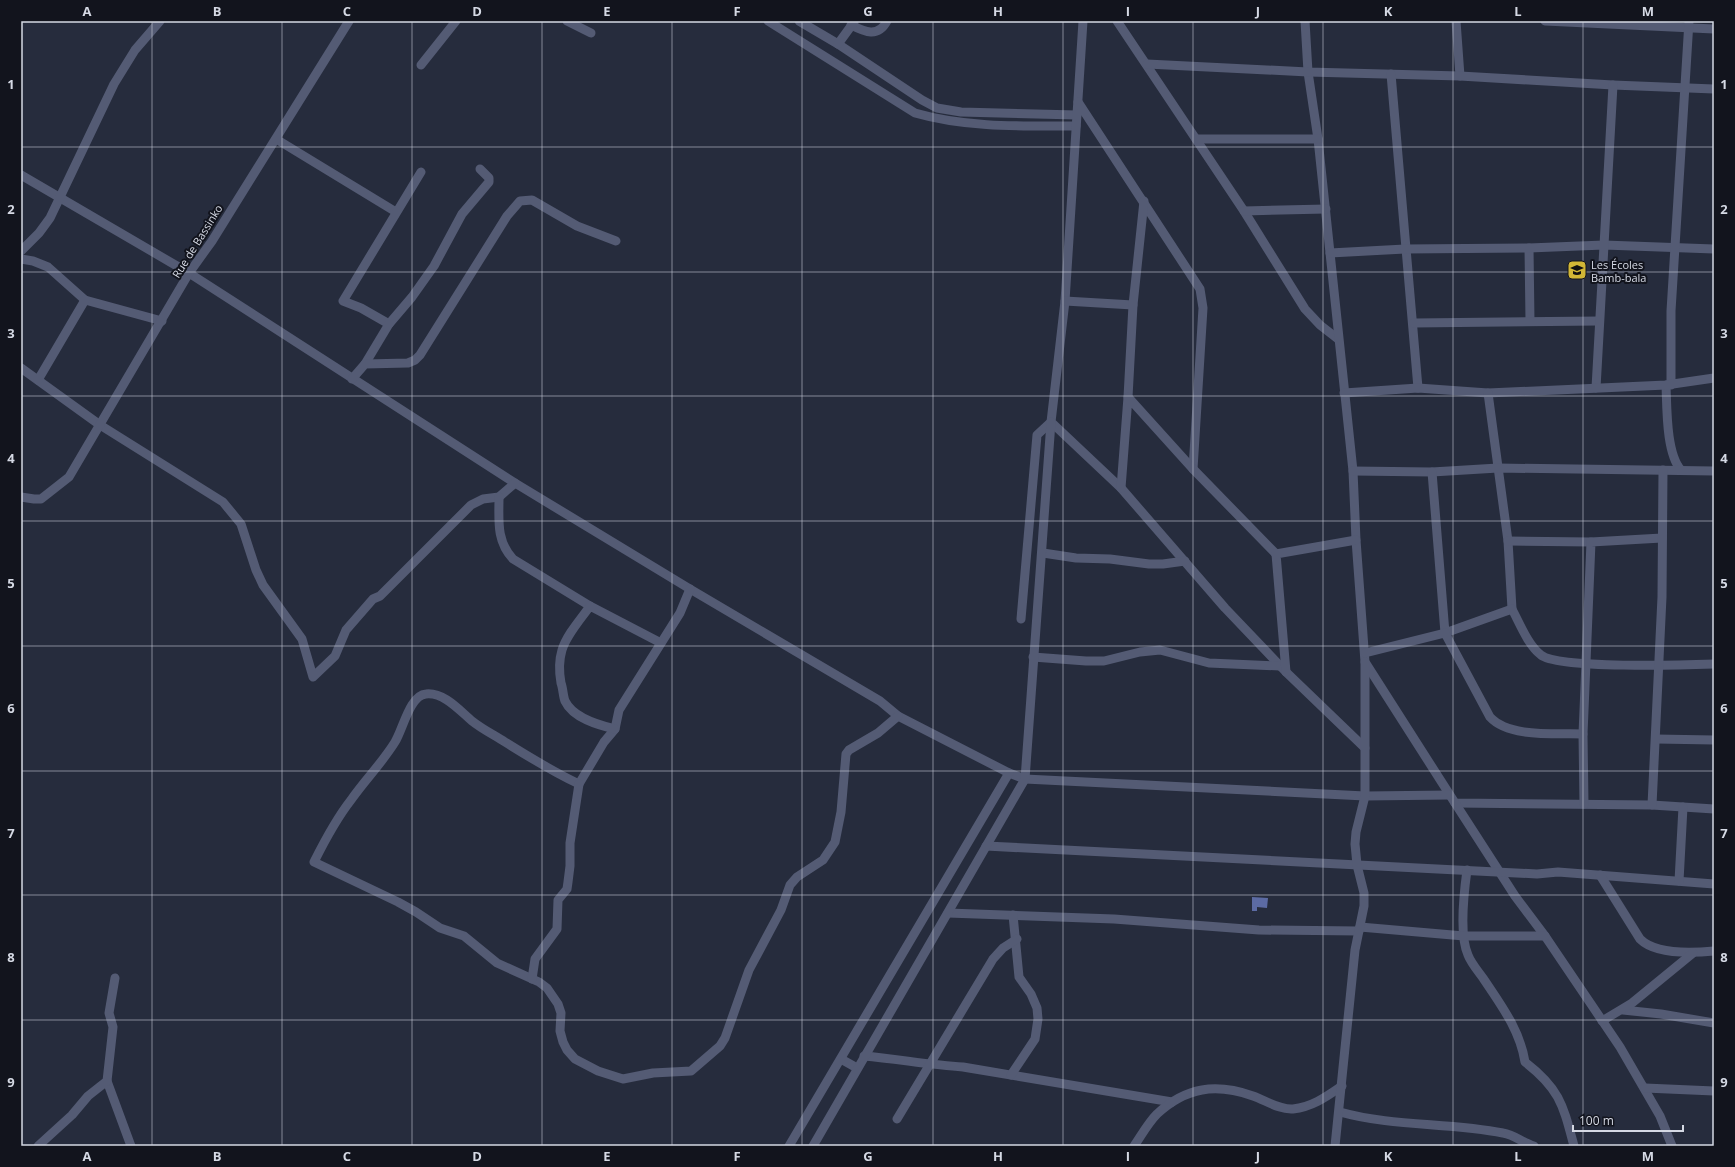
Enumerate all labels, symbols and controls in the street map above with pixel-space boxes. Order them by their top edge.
text: A [83,2,92,20]
text: B [213,2,222,20]
text: C [343,2,351,20]
text: D [472,2,482,20]
text: E [603,2,611,20]
text: F [733,2,741,20]
text: G [863,2,873,20]
text: H [993,2,1003,20]
text: I [1126,2,1130,20]
text: J [1255,2,1260,20]
text: K [1384,2,1393,20]
text: L [1514,2,1522,20]
text: M [1642,2,1654,20]
text: 1 [7,75,15,93]
text: 1 [1720,75,1728,93]
text: 2 [7,200,15,218]
text: 2 [1720,200,1728,218]
street label: Rue de Bassinko [168,201,226,281]
place label: Les Écoles Bamb-bala [1591,257,1646,285]
school or university icon: Les Écoles Bamb-bala [1566,259,1588,281]
text: 3 [7,324,15,342]
text: 3 [1720,324,1728,342]
text: 4 [7,449,15,467]
text: 4 [1720,449,1728,467]
text: 5 [7,574,15,592]
text: 5 [1720,574,1728,592]
text: 6 [7,699,15,717]
text: 6 [1720,699,1728,717]
text: 7 [7,824,15,842]
text: 7 [1720,824,1728,842]
text: 8 [7,948,15,966]
text: 8 [1720,948,1728,966]
text: 9 [7,1073,15,1091]
text: 9 [1720,1073,1728,1091]
scale bar [1573,1107,1683,1133]
text: 100 m [1579,1112,1614,1129]
text: A [83,1147,92,1165]
text: B [213,1147,222,1165]
text: C [343,1147,351,1165]
text: D [472,1147,482,1165]
text: E [603,1147,611,1165]
text: F [733,1147,741,1165]
text: G [863,1147,873,1165]
text: H [993,1147,1003,1165]
text: I [1126,1147,1130,1165]
text: J [1255,1147,1260,1165]
text: K [1384,1147,1393,1165]
text: L [1514,1147,1522,1165]
text: M [1642,1147,1654,1165]

